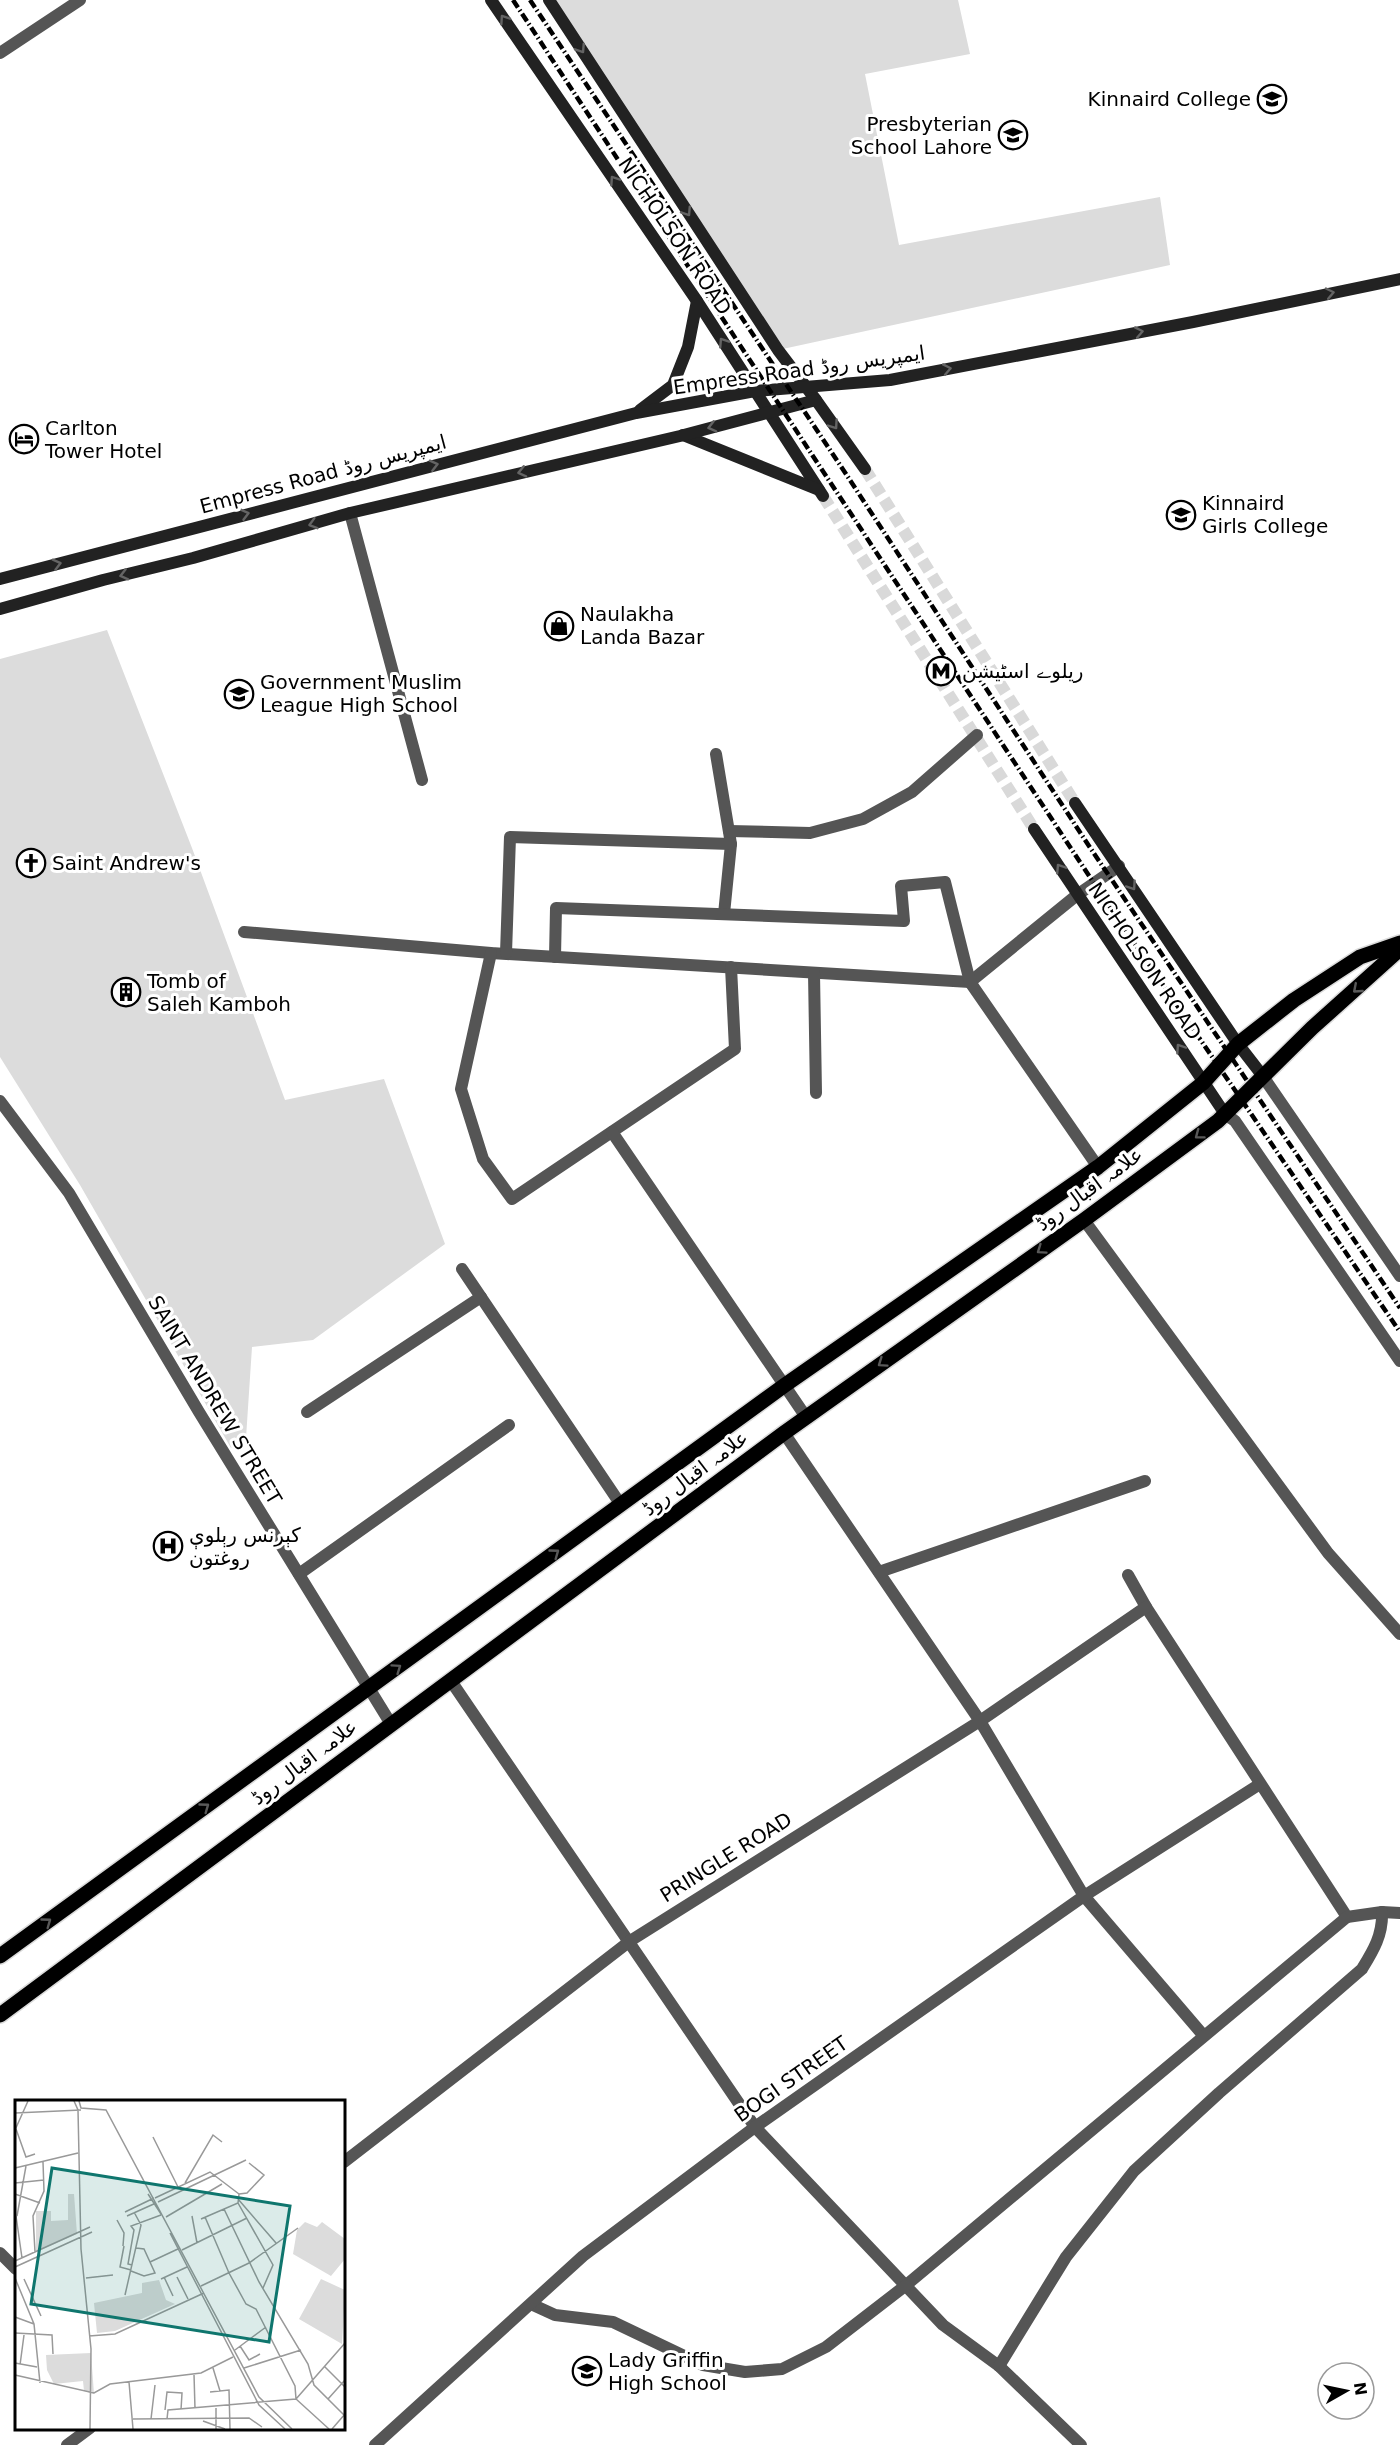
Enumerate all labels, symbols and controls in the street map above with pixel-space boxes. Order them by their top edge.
one-way arrow [500,15,511,26]
one-way arrow [574,42,585,53]
school or university icon: Kinnaird College [1256,83,1288,115]
place label: Kinnaird College [1088,87,1251,111]
place label: Presbyterian School Lahore [851,112,992,159]
school or university icon: Presbyterian School Lahore [997,119,1029,151]
street label: NICHOLSON ROAD [613,153,737,319]
one-way arrow [610,176,621,187]
one-way arrow [680,206,691,217]
one-way arrow [1325,287,1335,300]
one-way arrow [1133,326,1143,339]
one-way arrow [719,338,731,348]
street label: Empress Road ایمپریس روڈ [672,340,927,401]
one-way arrow [942,363,952,376]
place label: Carlton Tower Hotel [44,416,162,463]
one-way arrow [827,418,838,429]
one-way arrow [707,420,717,433]
hotel icon: Carlton Tower Hotel [8,423,40,455]
street label: Empress Road ایمپریس روڈ [197,430,449,519]
one-way arrow [429,459,439,472]
one-way arrow [518,465,528,478]
place label: Kinnaird Girls College [1202,491,1328,538]
school or university icon: Kinnaird Girls College [1165,499,1197,531]
one-way arrow [239,509,250,521]
one-way arrow [308,517,319,529]
one-way arrow [51,559,61,571]
one-way arrow [120,567,130,580]
place label: Naulakha Landa Bazar [580,602,705,649]
shop icon: Naulakha Landa Bazar [543,610,575,642]
metro station icon: ریلوے اسٹیشن [925,655,957,687]
place label: ریلوے اسٹیشن [962,659,1083,683]
place label: Government Muslim League High School [260,670,462,717]
school or university icon: Government Muslim League High School [223,678,255,710]
church icon: Saint Andrew's [15,847,47,879]
place label: Saint Andrew's [52,851,201,875]
one-way arrow [1056,864,1067,875]
street label: NICHOLSON ROAD [1083,878,1207,1044]
one-way arrow [1125,879,1136,890]
place label: Tomb of Saleh Kamboh [146,969,291,1016]
building icon: Tomb of Saleh Kamboh [110,976,142,1008]
one-way arrow [1353,982,1364,993]
one-way arrow [1175,1044,1187,1054]
one-way arrow [1194,1128,1205,1139]
street label: علامہ اقبال روڈ [1031,1142,1147,1236]
one-way arrow [1037,1243,1048,1254]
street label: SAINT ANDREW STREET [143,1291,287,1509]
one-way arrow [878,1356,889,1367]
street label: علامہ اقبال روڈ [637,1425,753,1521]
place label: کېرنس رېلوې روغتون [189,1523,301,1570]
hospital icon: کېرنس رېلوې روغتون [152,1530,184,1562]
one-way arrow [548,1550,559,1561]
one-way arrow [391,1664,402,1675]
street label: علامہ اقبال روڈ [246,1714,362,1810]
one-way arrow [199,1803,210,1814]
street label: PRINGLE ROAD [656,1807,796,1907]
one-way arrow [41,1918,52,1929]
street label: BOGI STREET [730,2031,853,2127]
inset map [15,2100,345,2430]
place label: Lady Griffin High School [608,2348,727,2395]
school or university icon: Lady Griffin High School [571,2355,603,2387]
north arrow [1316,2361,1376,2421]
text: N [1350,2381,1371,2397]

